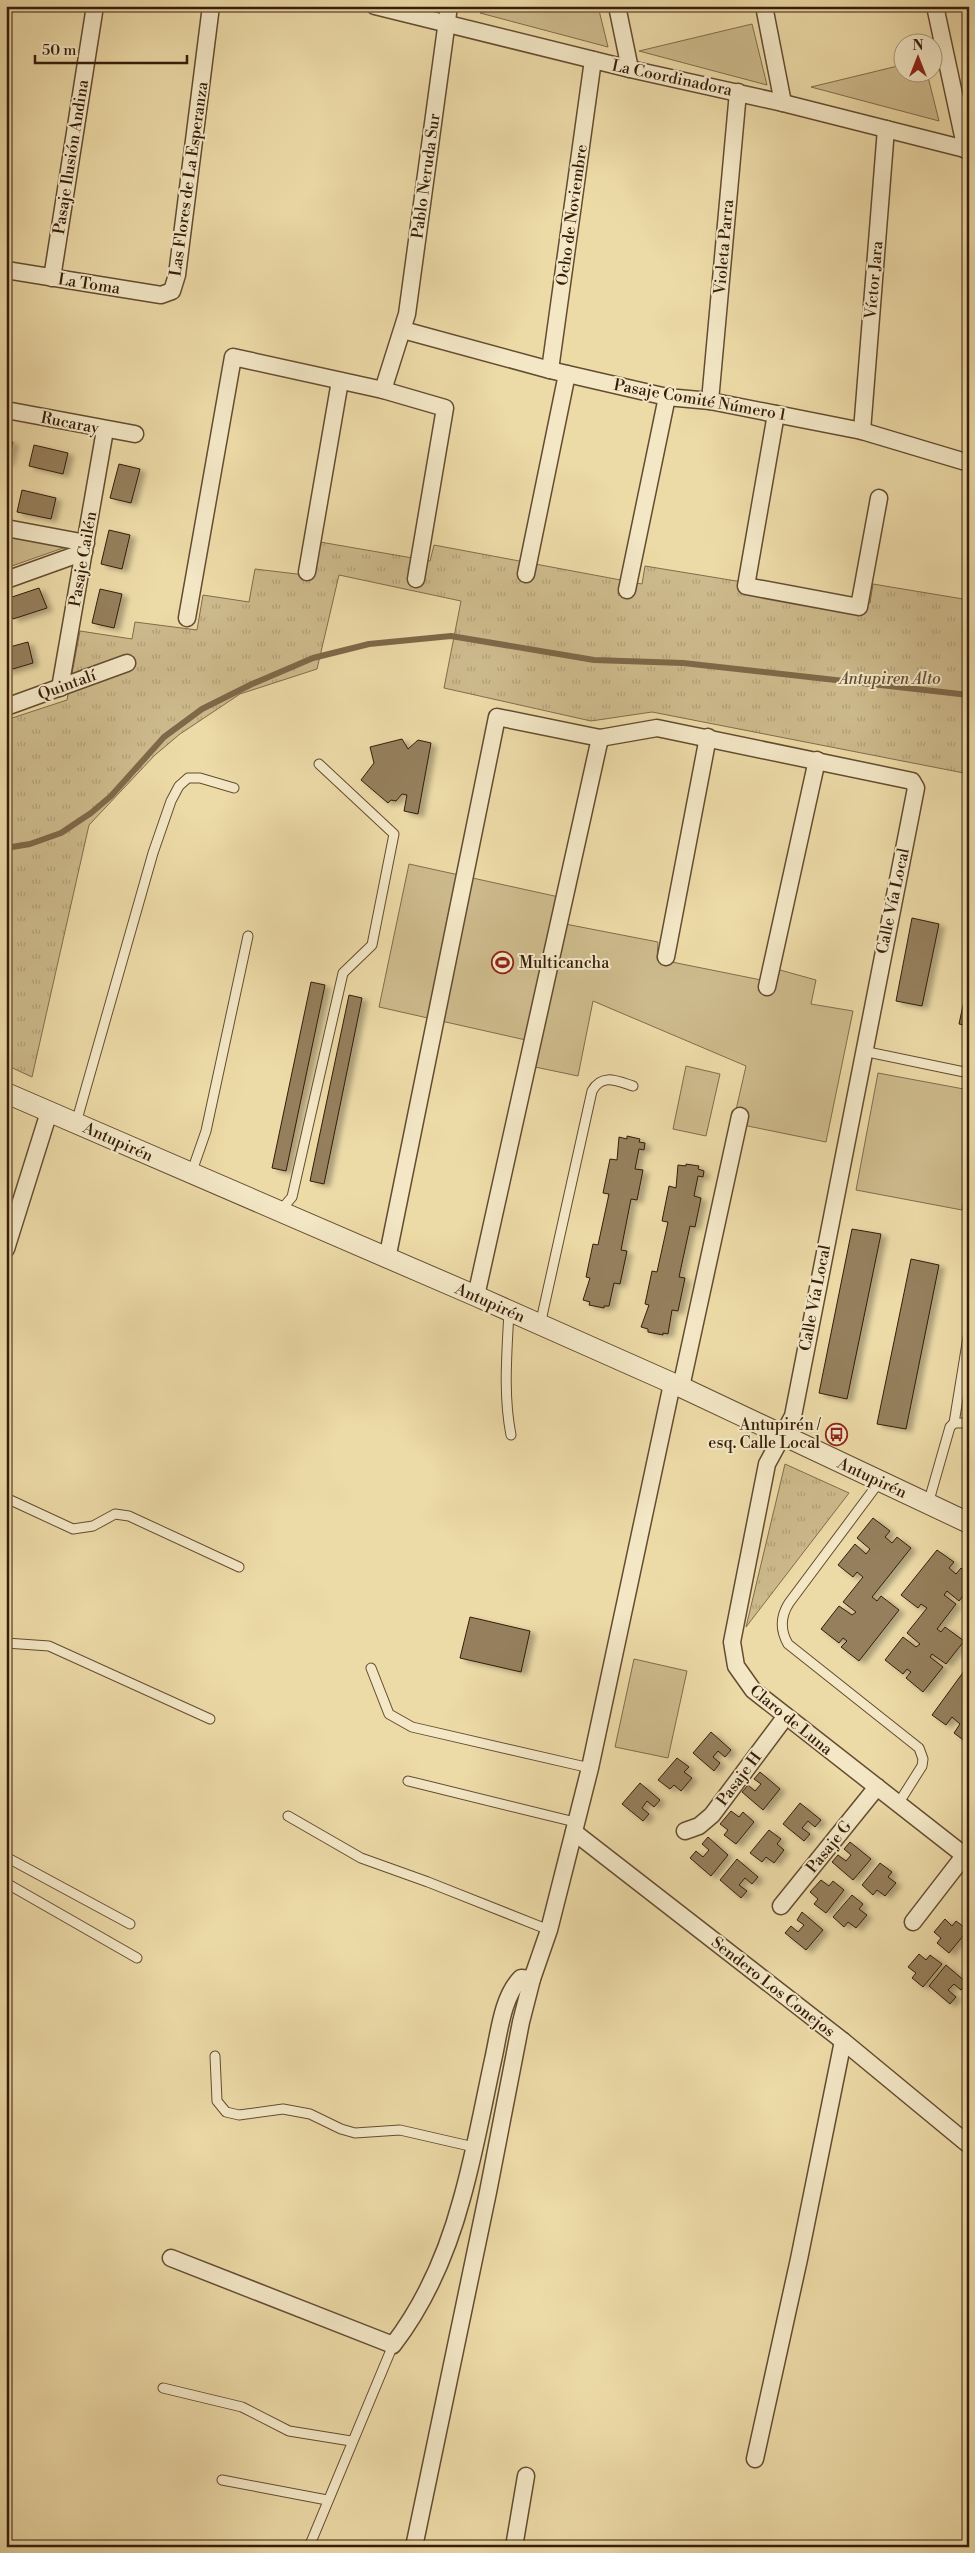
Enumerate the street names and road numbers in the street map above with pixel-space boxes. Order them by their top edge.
street label: La Coordinadora [610,55,735,101]
street label: Pasaje Ilusión Andina [49,77,93,236]
street label: Las Flores de La Esperanza [165,79,213,278]
street label: Pablo Neruda Sur [407,112,445,240]
street label: Ocho de Noviembre [552,143,592,287]
street label: Violeta Parra [710,198,738,296]
street label: Víctor Jara [861,239,887,321]
street label: La Toma [56,269,123,299]
street label: Pasaje Comité Número 1 [612,375,788,425]
street label: Rucaray [39,408,101,438]
street label: Pasaje Cailén [65,509,101,608]
street label: Quintalí [35,665,100,705]
street label: Calle Vía Local [872,846,914,956]
street label: Antupirén [79,1117,156,1166]
street label: Calle Vía Local [795,1243,835,1353]
street label: Antupirén [451,1278,528,1327]
street label: Antupirén [833,1453,910,1503]
street label: Claro de Luna [746,1681,837,1760]
street label: Pasaje H [712,1748,766,1810]
street label: Pasaje G [802,1817,856,1877]
street label: Sendero Los Conejos [707,1932,839,2042]

